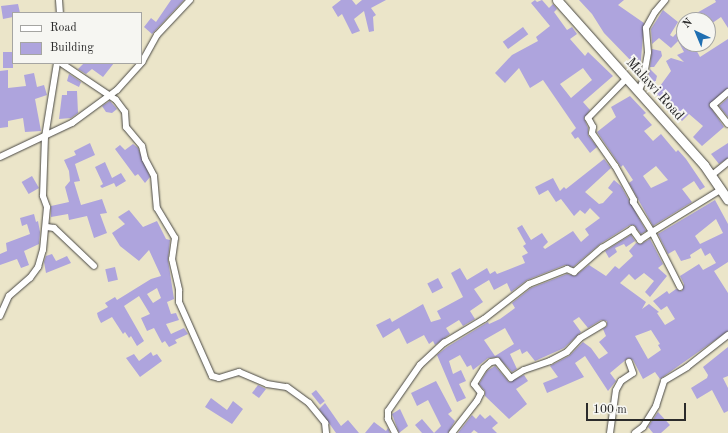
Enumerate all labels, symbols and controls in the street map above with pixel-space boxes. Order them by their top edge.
legend [12,12,142,64]
north arrow [676,12,716,52]
text: N [681,17,695,31]
text: Road [50,22,77,34]
text: Building [50,42,94,54]
street label: Malawi Road [622,54,688,124]
scale bar [588,395,688,421]
text: 100 m [593,404,627,416]

